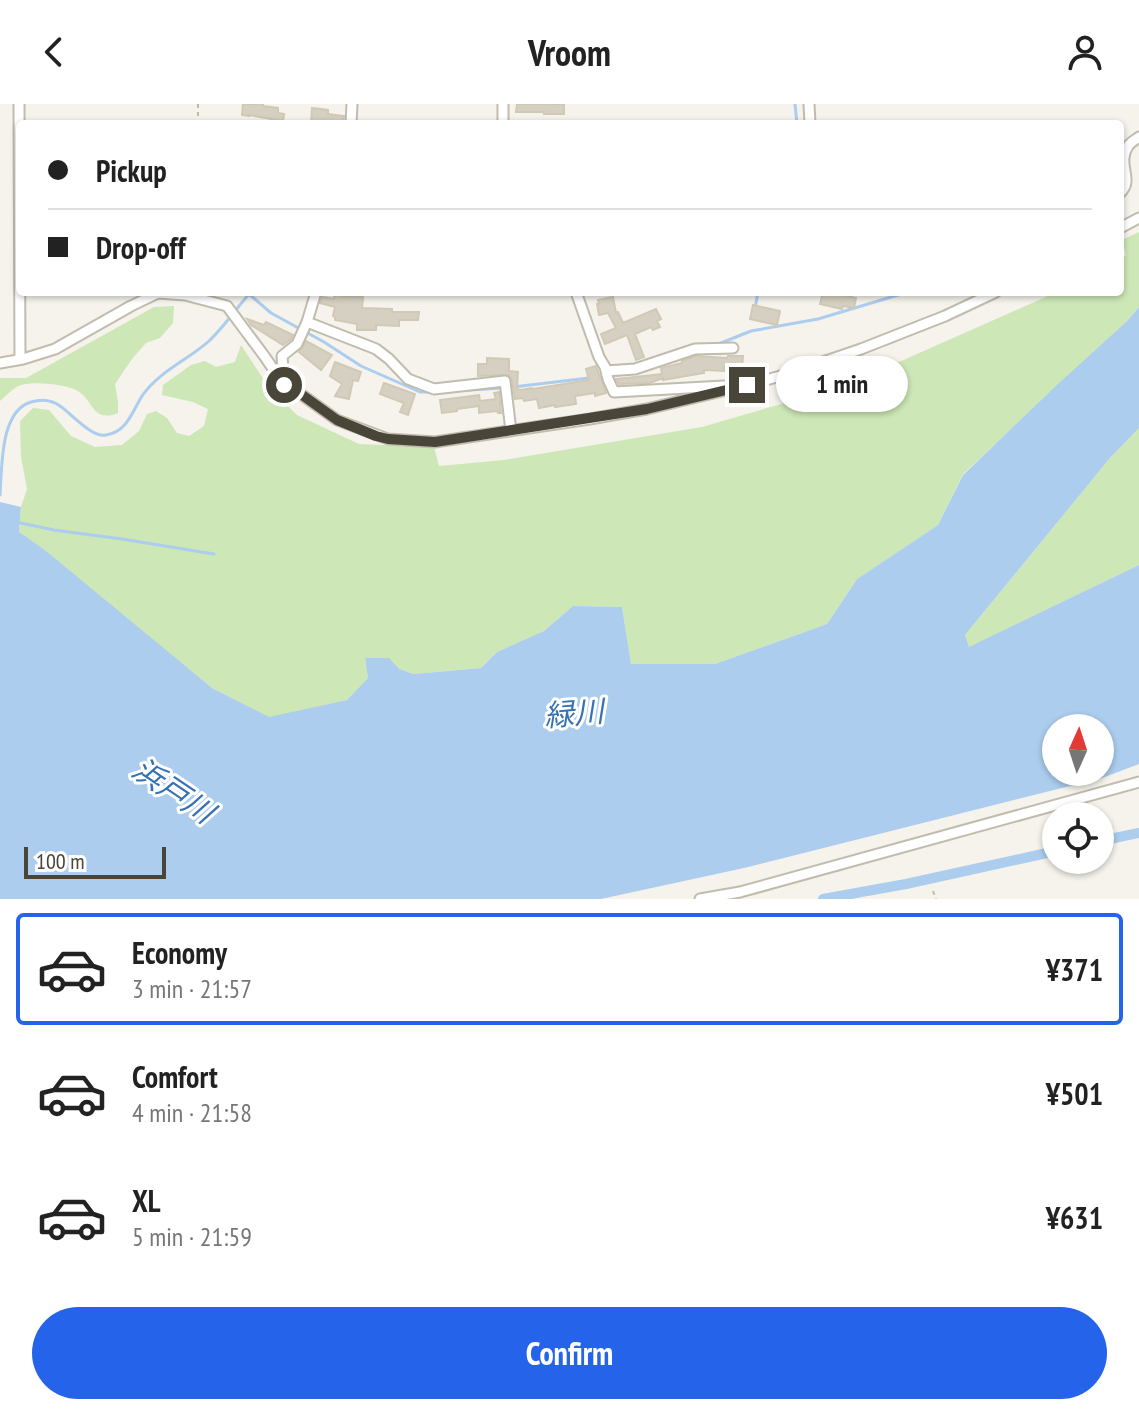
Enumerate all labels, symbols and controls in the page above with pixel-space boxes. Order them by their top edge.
text: Vroom [528,29,611,76]
icon: back [32,30,76,74]
icon: person [1063,30,1107,74]
text: Pickup [96,151,167,190]
text: Drop-off [96,228,186,267]
callout: 1 min [775,357,907,413]
route start [266,367,302,403]
route end [729,367,765,403]
text: 1 min [816,367,868,400]
water label: 緑川 [542,690,608,735]
north arrow [1042,714,1114,786]
map controls [1042,714,1114,874]
water label: 浜戸川 [126,748,225,833]
button: locate [1042,802,1114,874]
scale bar [24,843,166,879]
text: 100 m [36,847,85,875]
icon: car [36,933,108,1005]
text: Economy [132,933,227,972]
text: ¥371 [1046,950,1103,989]
text: 3 min · 21:57 [132,972,252,1005]
icon: car [36,1057,108,1129]
text: Comfort [132,1057,218,1096]
text: ¥501 [1046,1074,1103,1113]
text: 4 min · 21:58 [132,1096,252,1129]
icon: car [36,1181,108,1253]
text: XL [132,1181,161,1220]
text: ¥631 [1046,1198,1103,1237]
text: 5 min · 21:59 [132,1220,252,1253]
button: Confirm [32,1307,1107,1399]

